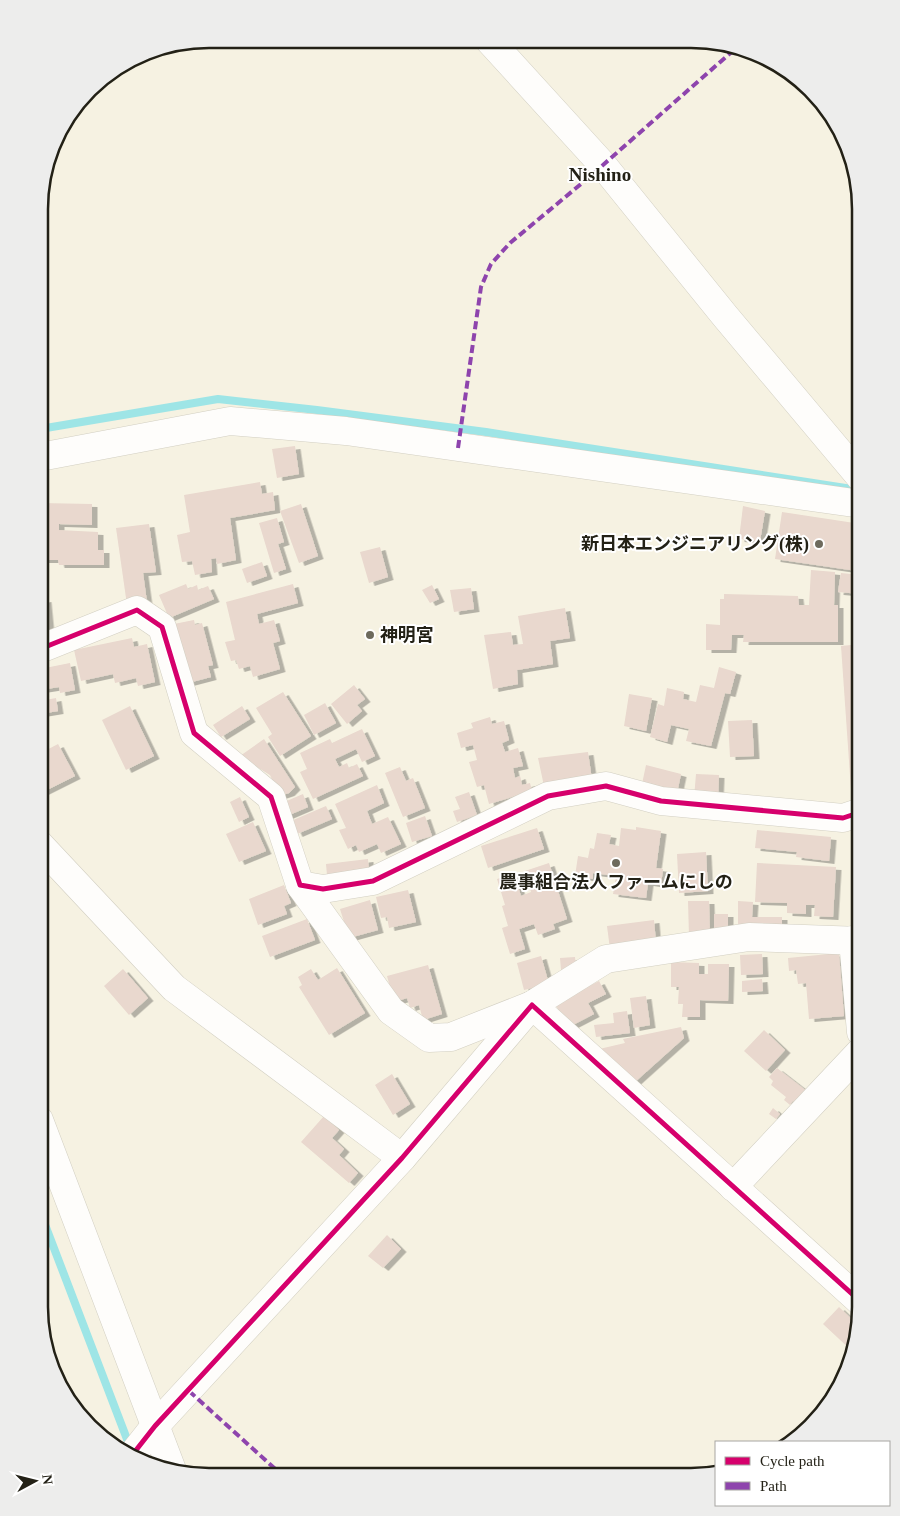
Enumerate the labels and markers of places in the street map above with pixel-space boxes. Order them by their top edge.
place label: 新日本エンジニアリング(株) [581,534,809,555]
marker: 新日本エンジニアリング(株) [813,538,825,550]
place label: 神明宮 [380,625,434,645]
marker: 神明宮 [364,629,376,641]
marker: 農事組合法人ファームにしの [610,857,622,869]
place label: 農事組合法人ファームにしの [499,872,733,892]

